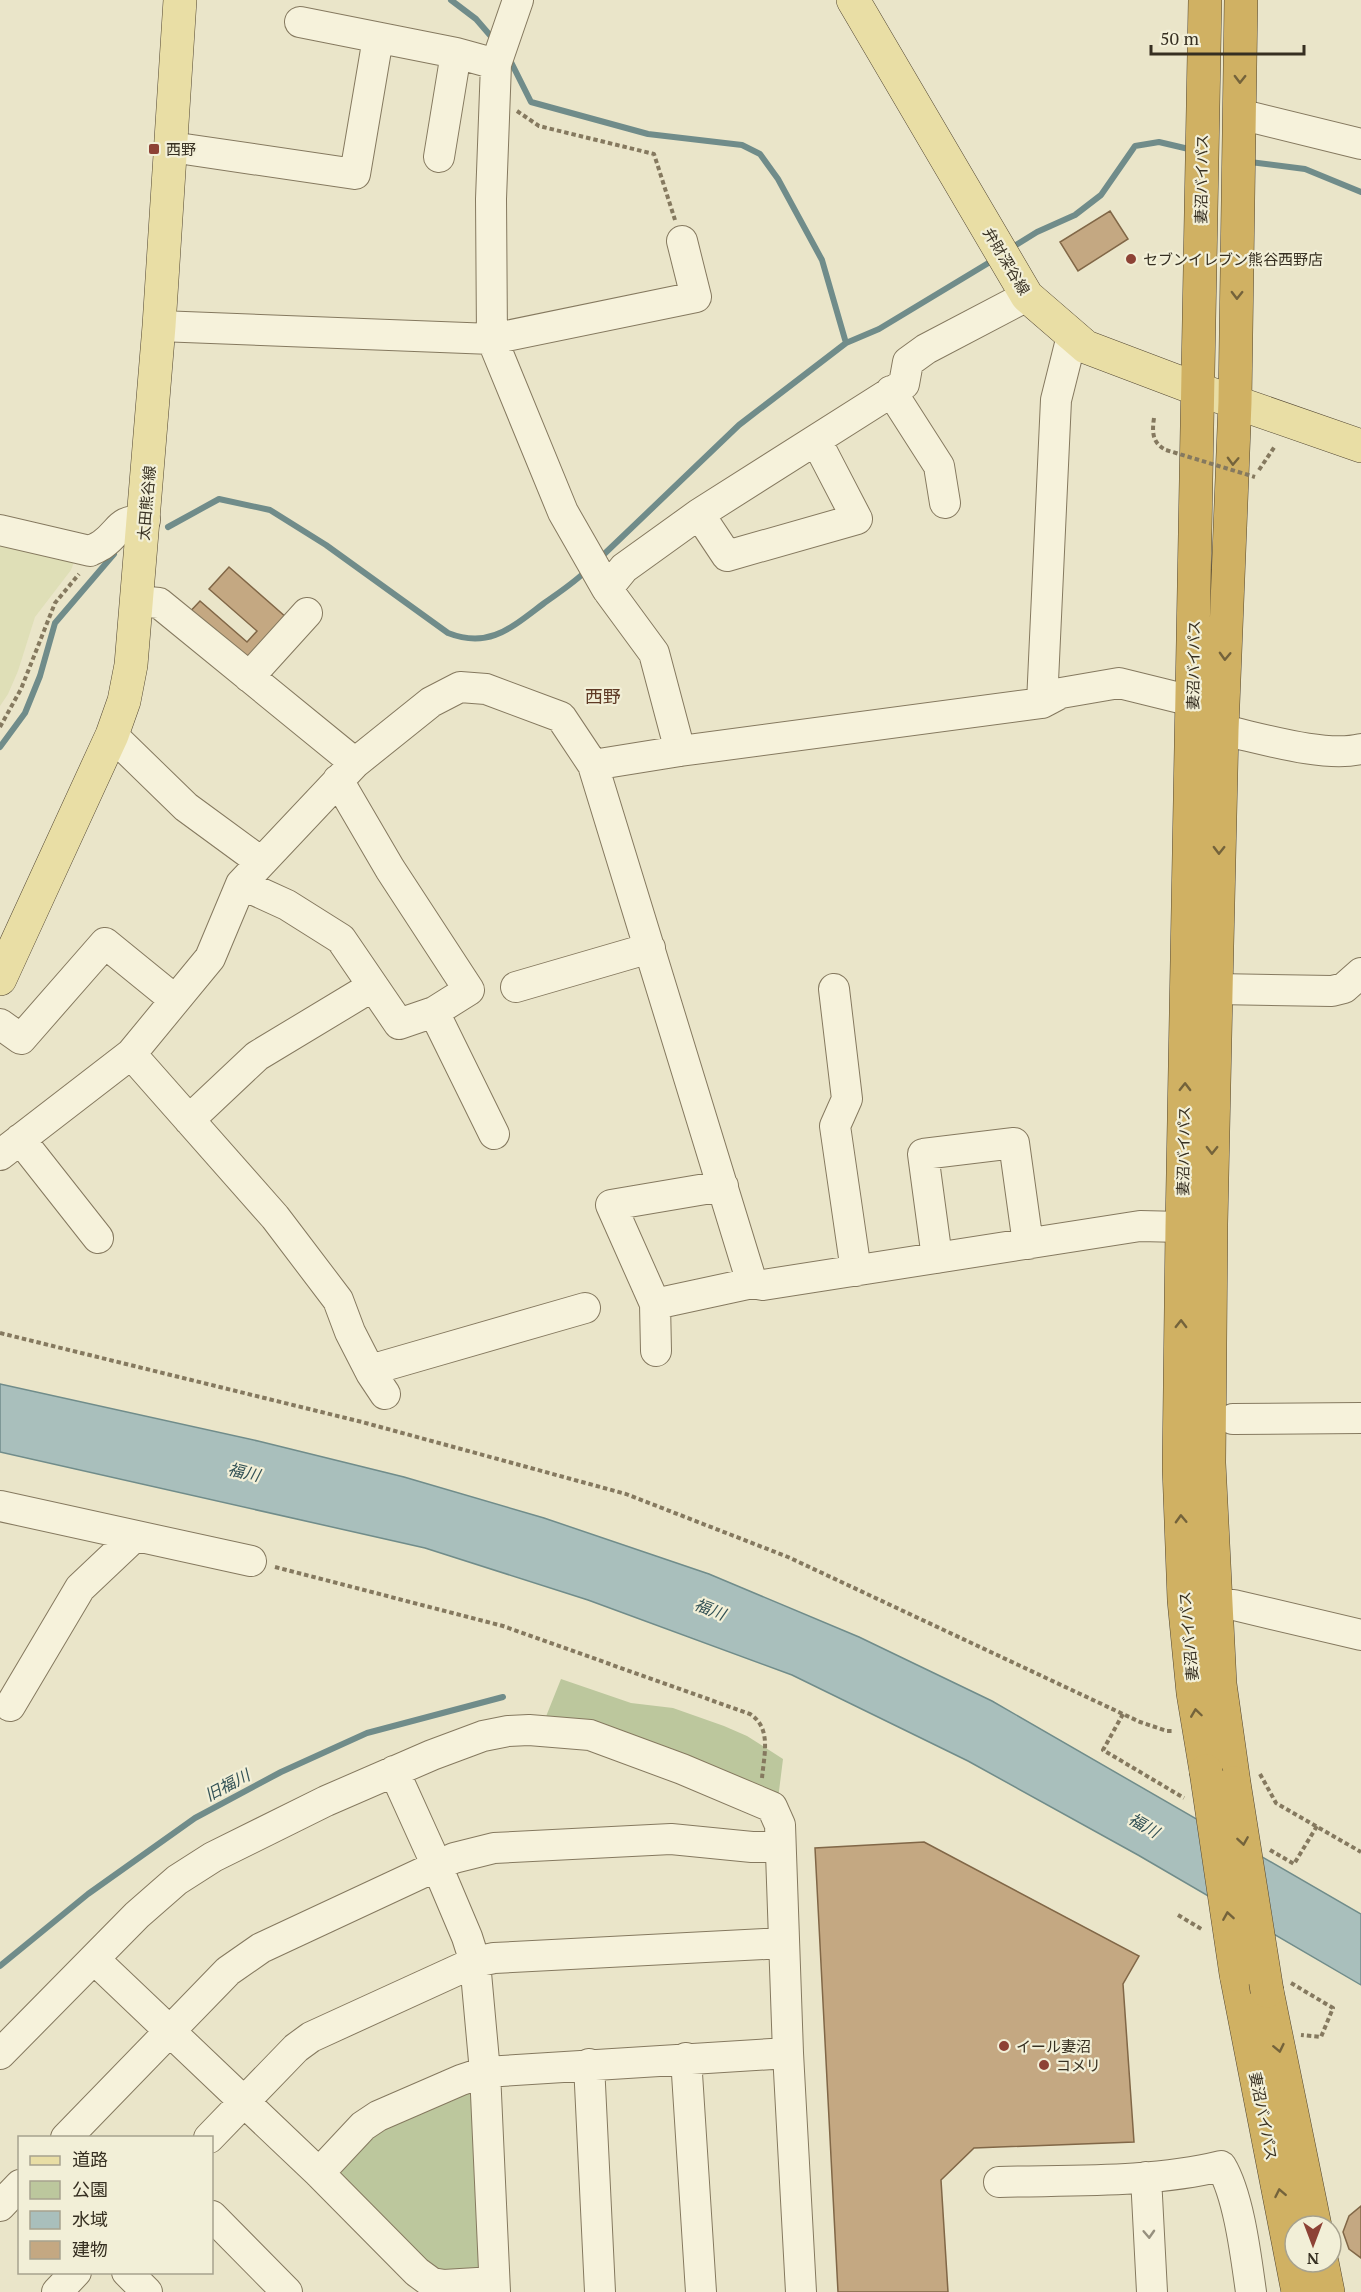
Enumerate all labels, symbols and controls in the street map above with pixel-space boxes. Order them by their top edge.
scale bar [1151,18,1304,56]
text: 50 m [1160,26,1200,50]
one-way arrow [1234,75,1246,84]
street label: 妻沼バイパス [1190,134,1212,224]
place label: 西野 [166,139,196,159]
marker: 西野 [147,142,161,156]
street label: 弁財深谷線 [979,224,1035,298]
place label: セブンイレブン熊谷西野店 [1143,249,1323,269]
marker: セブンイレブン熊谷西野店 [1124,252,1138,266]
one-way arrow [1230,291,1243,300]
one-way arrow [1226,456,1239,465]
street label: 太田熊谷線 [133,465,159,541]
street label: 妻沼バイパス [1182,620,1204,710]
one-way arrow [1218,651,1231,660]
district label: 西野 [585,684,621,708]
one-way arrow [1213,846,1225,855]
one-way arrow [1178,1083,1191,1092]
street label: 妻沼バイパス [1172,1106,1194,1196]
one-way arrow [1206,1146,1219,1155]
one-way arrow [1174,1320,1187,1329]
water label: 福川 [226,1458,264,1487]
one-way arrow [1175,1515,1188,1524]
street label: 妻沼バイパス [1174,1590,1202,1682]
water label: 福川 [691,1593,731,1626]
one-way arrow [1191,1709,1203,1718]
water label: 旧福川 [201,1763,255,1806]
water label: 福川 [1125,1807,1165,1844]
one-way arrow [1237,1836,1249,1845]
one-way arrow [1222,1911,1234,1920]
place label: イール妻沼 [1016,2036,1091,2056]
marker: イール妻沼 [997,2039,1011,2053]
one-way arrow [1271,2043,1284,2053]
place label: コメリ [1056,2055,1101,2075]
marker: コメリ [1037,2058,1051,2072]
street label: 妻沼バイパス [1246,2070,1282,2162]
legend [18,2136,213,2274]
text: 道路 [72,2147,108,2171]
text: 公園 [72,2177,108,2201]
one-way arrow [1274,2189,1287,2199]
text: 水域 [72,2207,108,2231]
north arrow [1283,2214,1343,2274]
one-way arrow [1143,2230,1156,2239]
text: 建物 [72,2237,108,2261]
text: N [1307,2248,1319,2270]

